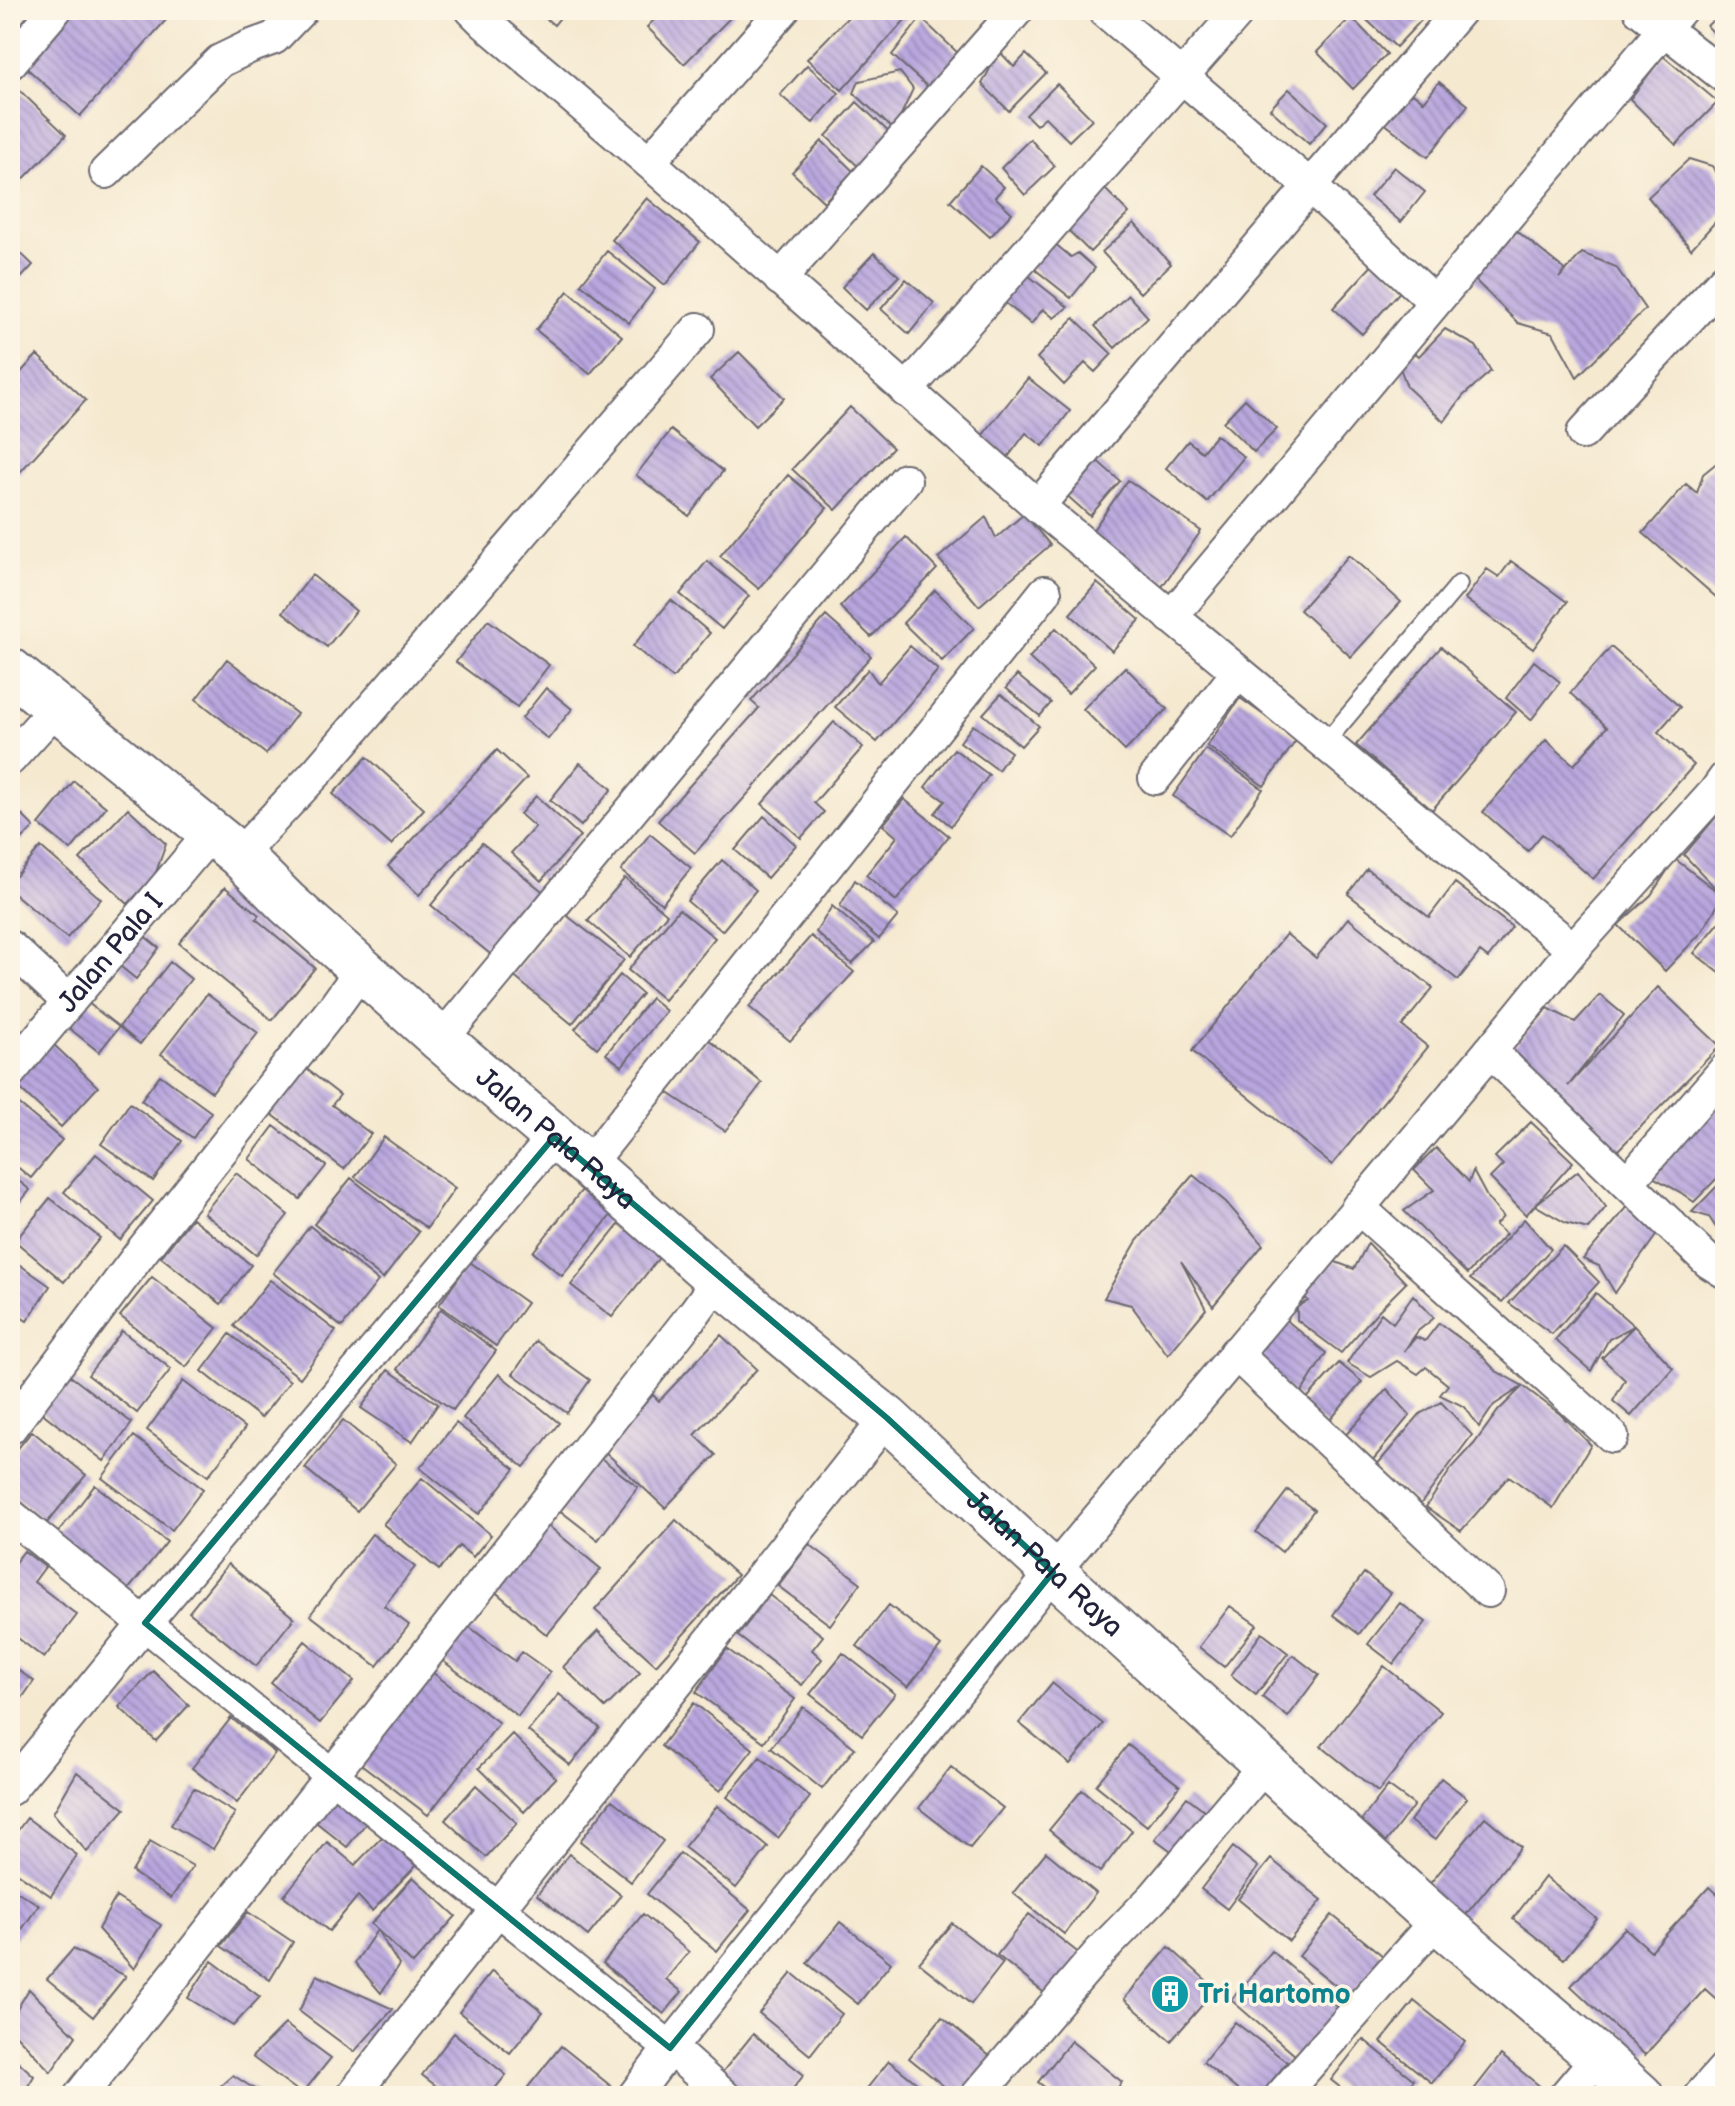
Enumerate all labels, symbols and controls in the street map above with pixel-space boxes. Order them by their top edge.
street label: Jalan Pala I [51,886,170,1019]
street label: Jalan Pala Raya [469,1061,643,1216]
street label: Jalan Pala Raya [960,1484,1130,1644]
building icon: Tri Hartomo [1149,1973,1191,2015]
place label: Tri Hartomo [1198,1978,1351,2011]

